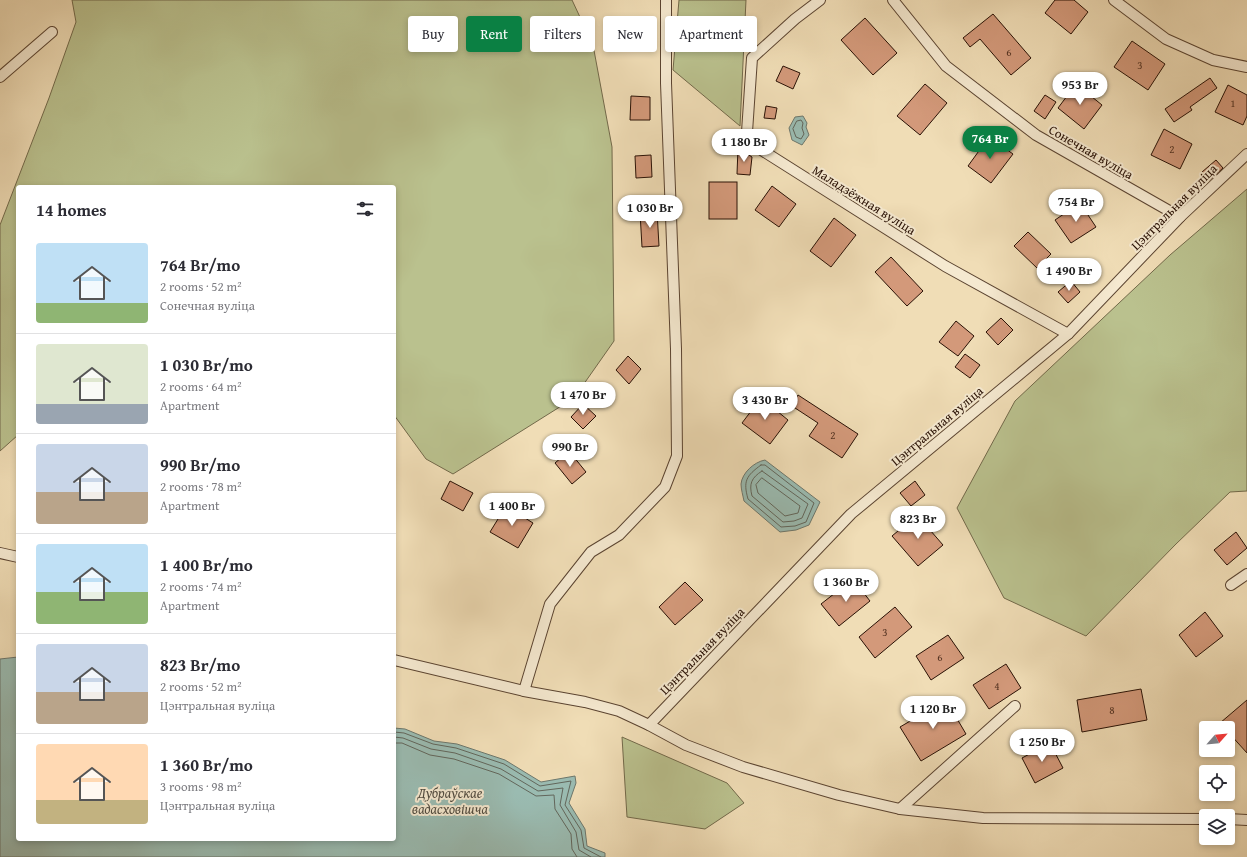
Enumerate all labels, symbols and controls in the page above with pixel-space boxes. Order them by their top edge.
chip: Buy [408,16,458,52]
chip: Rent [466,16,522,52]
chip: Filters [530,16,595,52]
chip: New [603,16,657,52]
chip: Apartment [665,16,757,52]
house number: 6 [1006,44,1012,60]
house number: 3 [1137,57,1143,73]
pin: 953 Br [1047,72,1113,106]
text: 953 Br [1061,75,1099,94]
house number: 1 [1230,95,1236,111]
street label: Сонечная вуліца [1045,120,1138,184]
pin: 764 Br [957,126,1023,160]
pin: 1 180 Br [703,129,785,163]
text: 764 Br [971,129,1009,148]
text: 1 180 Br [721,132,767,151]
house number: 2 [1169,141,1175,157]
street label: Цэнтральная вуліца [1127,159,1222,254]
street label: Маладзёжная вуліца [809,161,920,240]
pin: 754 Br [1043,189,1109,223]
text: 754 Br [1057,192,1095,211]
pin: 1 030 Br [609,195,691,229]
text: 14 homes [36,197,107,222]
icon: filters [354,198,376,220]
text: 1 030 Br [627,198,673,217]
text: 764 Br/mo [160,252,240,277]
pin: 1 490 Br [1028,258,1110,292]
icon: home [68,259,116,307]
text: 1 490 Br [1046,261,1092,280]
text: 2 rooms · 52 m² [160,277,242,296]
text: Сонечная вуліца [160,296,255,315]
text: 1 030 Br/mo [160,352,253,377]
icon: home [68,360,116,408]
text: 2 rooms · 64 m² [160,377,242,396]
street label: Цэнтральная вуліца [887,381,988,470]
pin: 1 470 Br [542,382,624,416]
text: 1 470 Br [560,385,606,404]
pin: 3 430 Br [724,387,806,421]
text: 3 430 Br [742,390,788,409]
text: Apartment [160,396,220,415]
house number: 2 [830,427,836,443]
pin: 990 Br [537,434,603,468]
text: 990 Br [551,437,589,456]
text: 990 Br/mo [160,452,240,477]
icon: home [68,460,116,508]
text: 2 rooms · 78 m² [160,477,242,496]
pin: 1 400 Br [471,493,553,527]
text: Apartment [160,496,220,515]
text: 1 400 Br [489,496,535,515]
pin: 823 Br [885,506,951,540]
text: 823 Br [899,509,937,528]
text: 1 400 Br/mo [160,552,253,577]
icon: home [68,560,116,608]
pin: 1 360 Br [805,569,887,603]
text: 1 360 Br [823,572,869,591]
text: 2 rooms · 74 m² [160,577,242,596]
text: Apartment [160,596,220,615]
street label: Цэнтральная вуліца [655,602,749,699]
house number: 3 [882,624,888,640]
house number: 6 [937,649,943,665]
text: 823 Br/mo [160,652,240,677]
icon: home [68,660,116,708]
text: 2 rooms · 52 m² [160,677,242,696]
house number: 4 [994,678,1000,694]
text: Цэнтральная вуліца [160,696,275,715]
pin: 1 120 Br [892,696,974,730]
text: 1 120 Br [910,699,956,718]
house number: 8 [1109,702,1115,718]
north arrow [1199,721,1235,757]
map controls [1199,721,1235,845]
pin: 1 250 Br [1001,729,1083,763]
text: 1 250 Br [1019,732,1065,751]
text: 1 360 Br/mo [160,752,253,777]
icon: home [68,760,116,808]
button: locate [1199,765,1235,801]
text: 3 rooms · 98 m² [160,777,242,796]
water label: Дубраўскае вадасховішча [412,783,488,819]
text: Цэнтральная вуліца [160,796,275,815]
button: layers [1199,809,1235,845]

